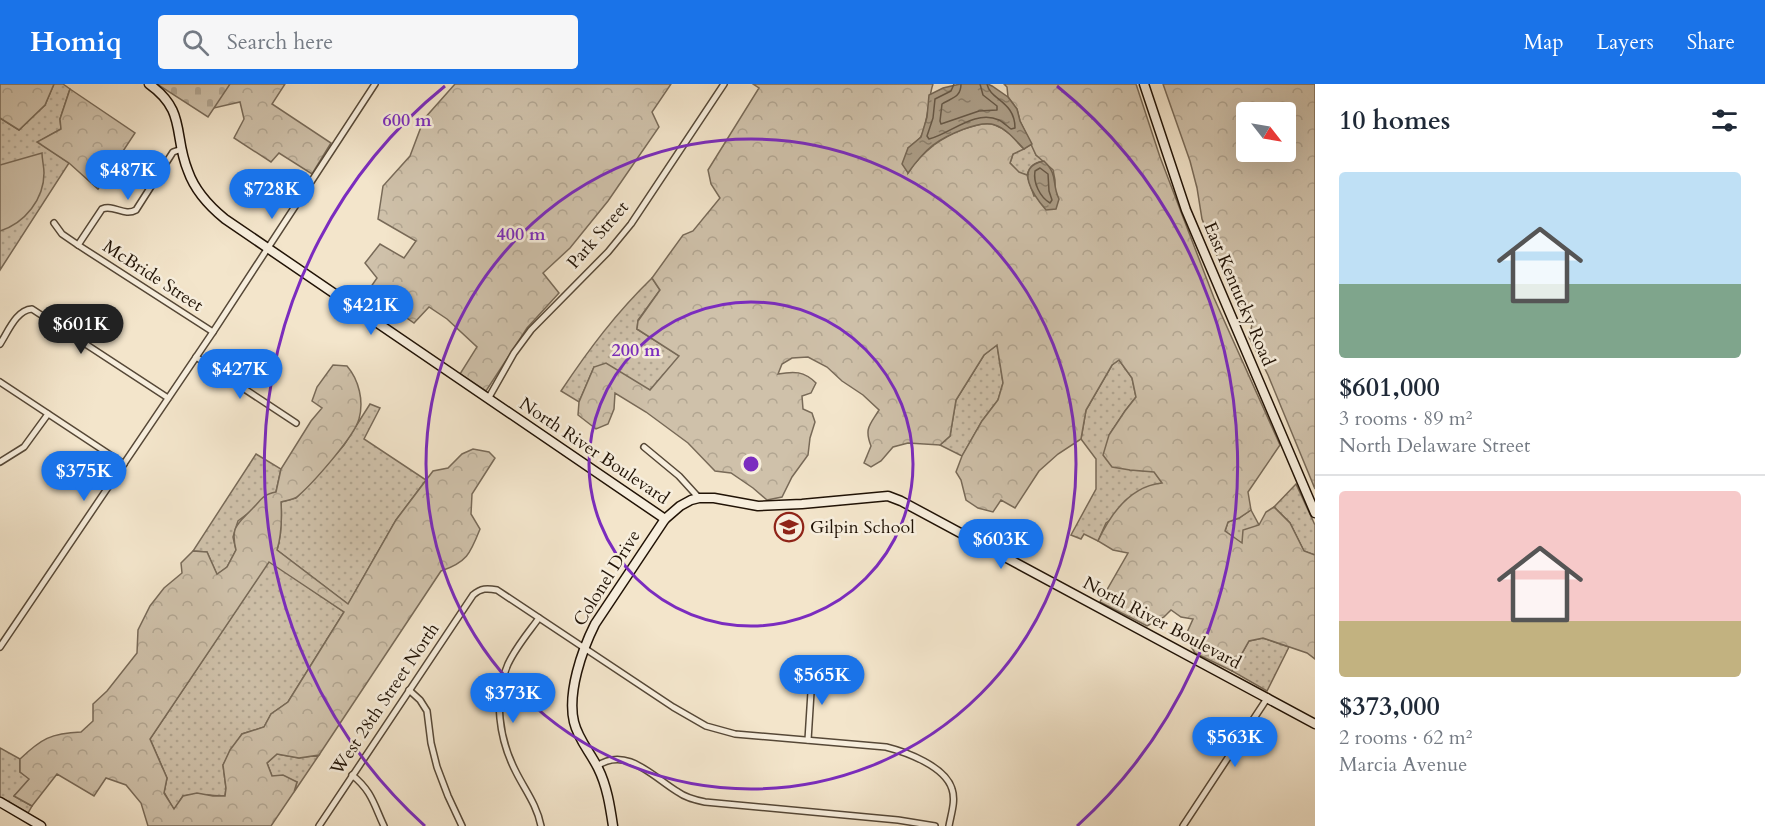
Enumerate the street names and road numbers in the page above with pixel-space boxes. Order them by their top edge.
street label: Park Street [561,195,635,274]
street label: East Kentucky Road [1197,218,1281,370]
street label: McBride Street [98,234,208,318]
street label: North River Boulevard [514,391,674,511]
street label: Colonel Drive [567,525,647,631]
street label: North River Boulevard [1078,571,1246,676]
street label: West 28th Street North [324,618,445,781]

